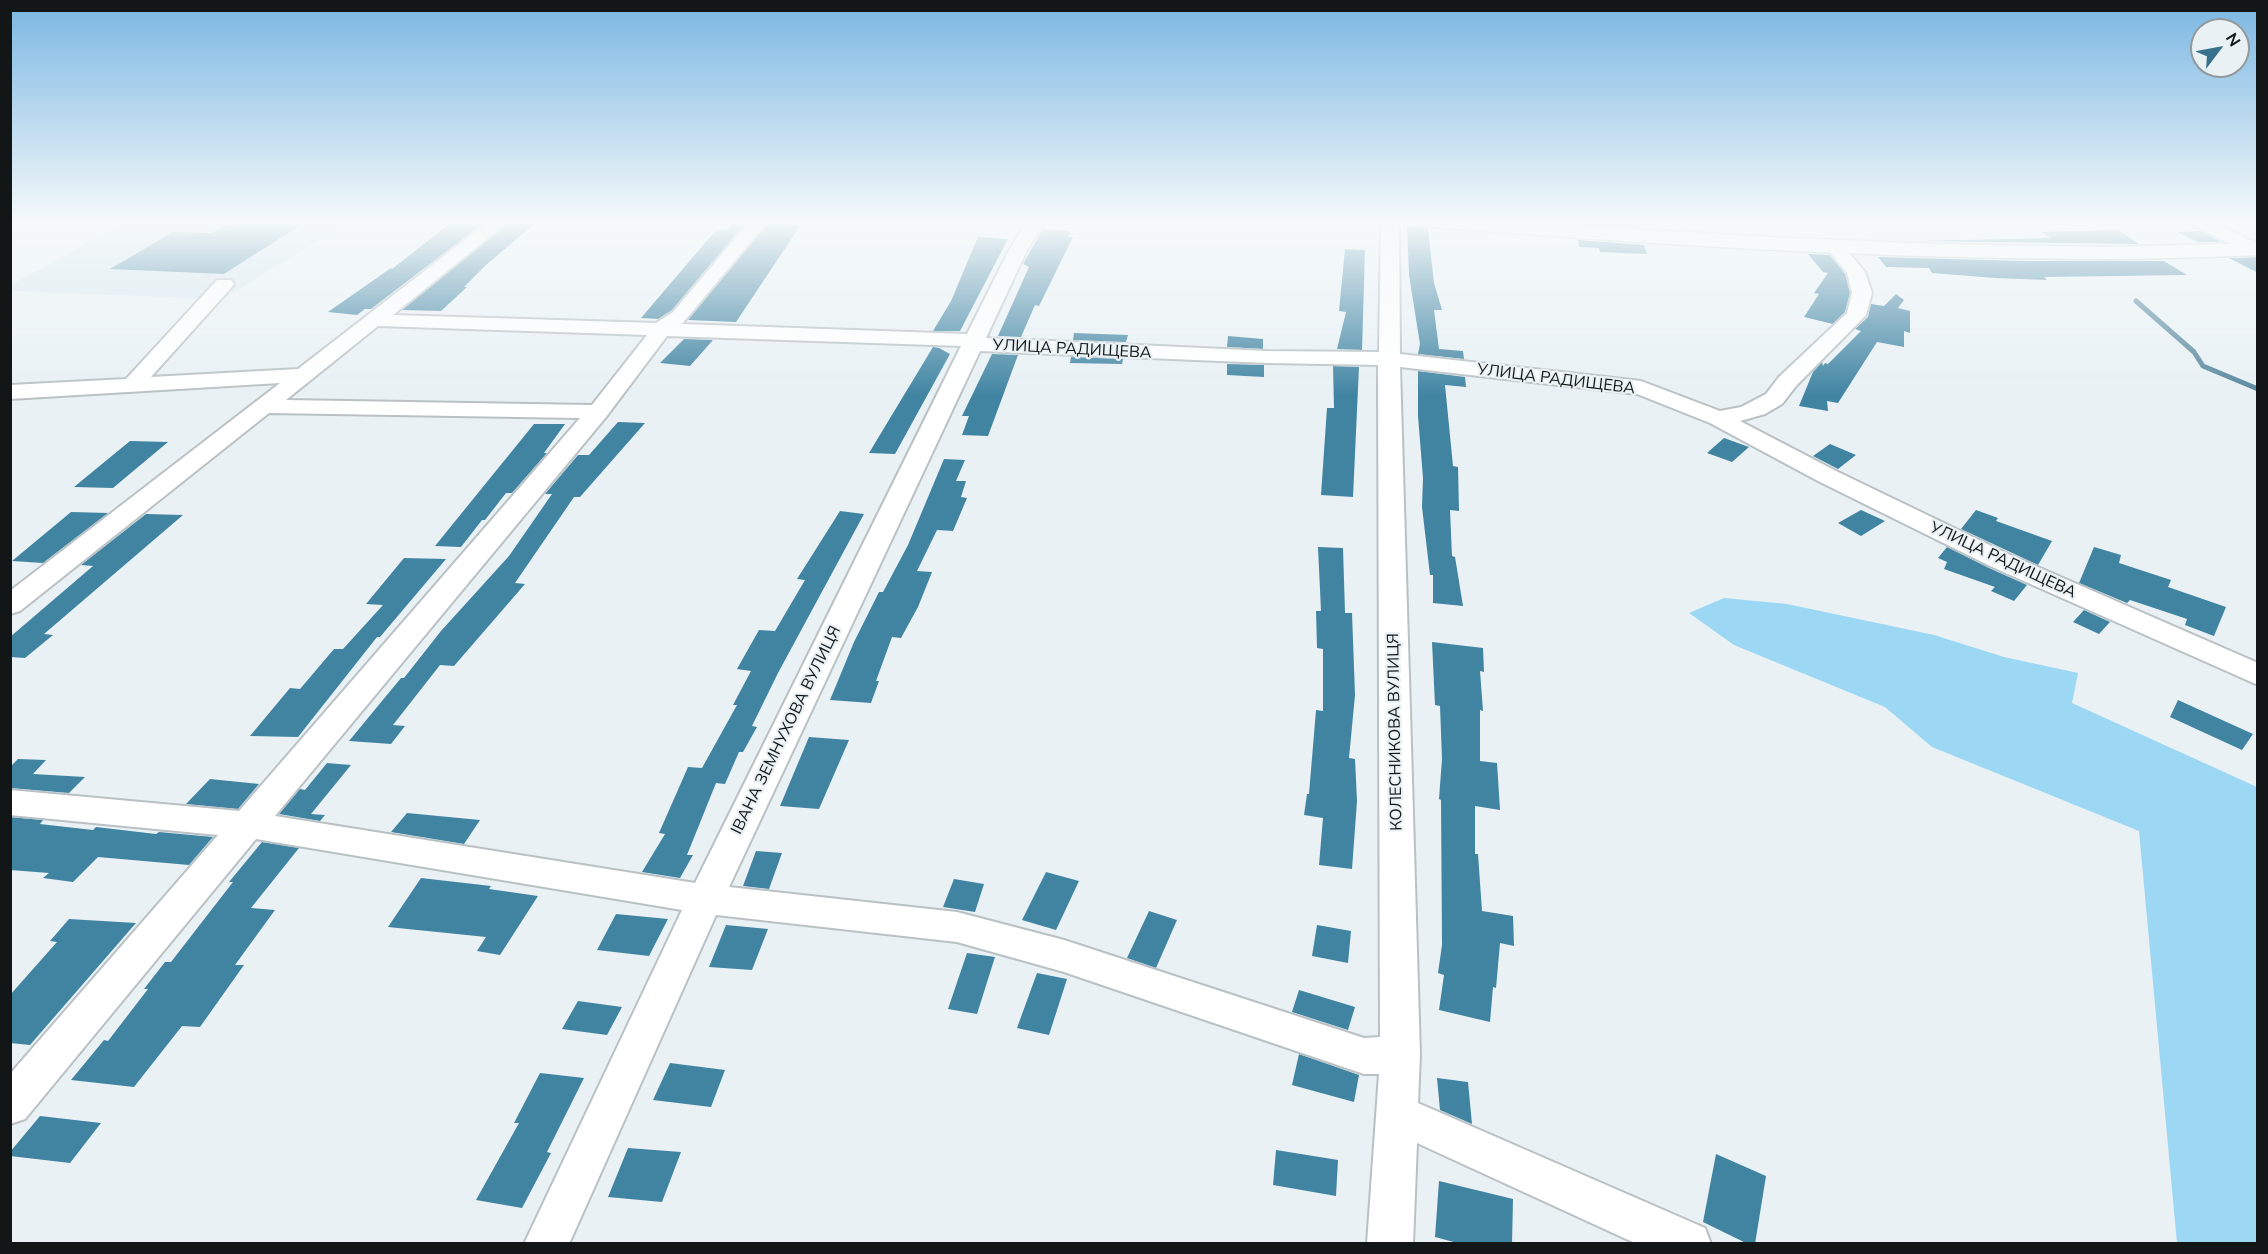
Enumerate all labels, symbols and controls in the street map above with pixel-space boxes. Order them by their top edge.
north arrow [2190,18,2250,78]
text: N [2222,29,2245,50]
street label: УЛИЦА РАДИЩЕВА [992,335,1152,363]
street label: УЛИЦА РАДИЩЕВА [1476,360,1636,398]
street label: УЛИЦА РАДИЩЕВА [1927,518,2079,602]
street label: ІВАНА ЗЕМНУХОВА ВУЛИЦЯ [727,623,845,837]
street label: КОЛЕСНИКОВА ВУЛИЦЯ [1384,633,1406,831]

